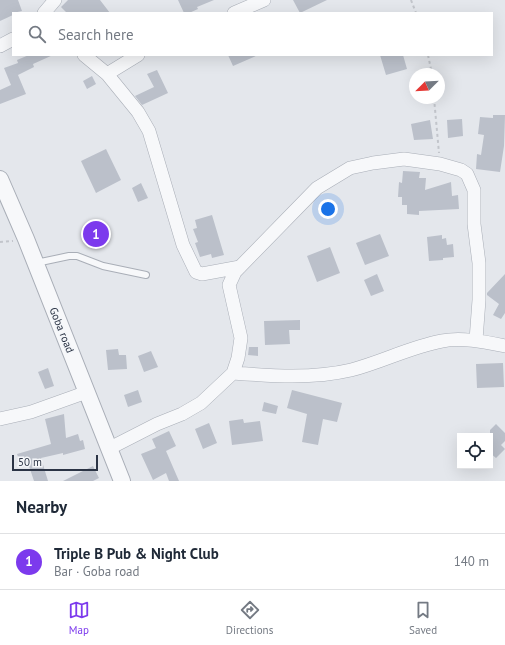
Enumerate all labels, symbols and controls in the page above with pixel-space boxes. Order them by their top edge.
search box [12,12,493,56]
icon: search [26,23,48,45]
text: Search here [58,25,134,44]
north arrow [409,68,445,104]
your location [318,199,338,219]
pin: 1 [83,219,109,249]
street label: Goba road [47,305,78,355]
map controls [457,433,493,469]
button: locate [457,433,493,469]
scale bar [12,453,98,472]
text: 50 m [18,455,42,469]
text: Nearby [16,496,67,518]
text: Triple B Pub & Night Club [54,544,219,563]
text: 1 [25,553,33,570]
text: 140 m [454,553,489,570]
text: Bar · Goba road [54,563,140,580]
tab: Map [68,599,90,637]
tab: Directions [226,599,273,637]
tab: Saved [409,599,437,637]

